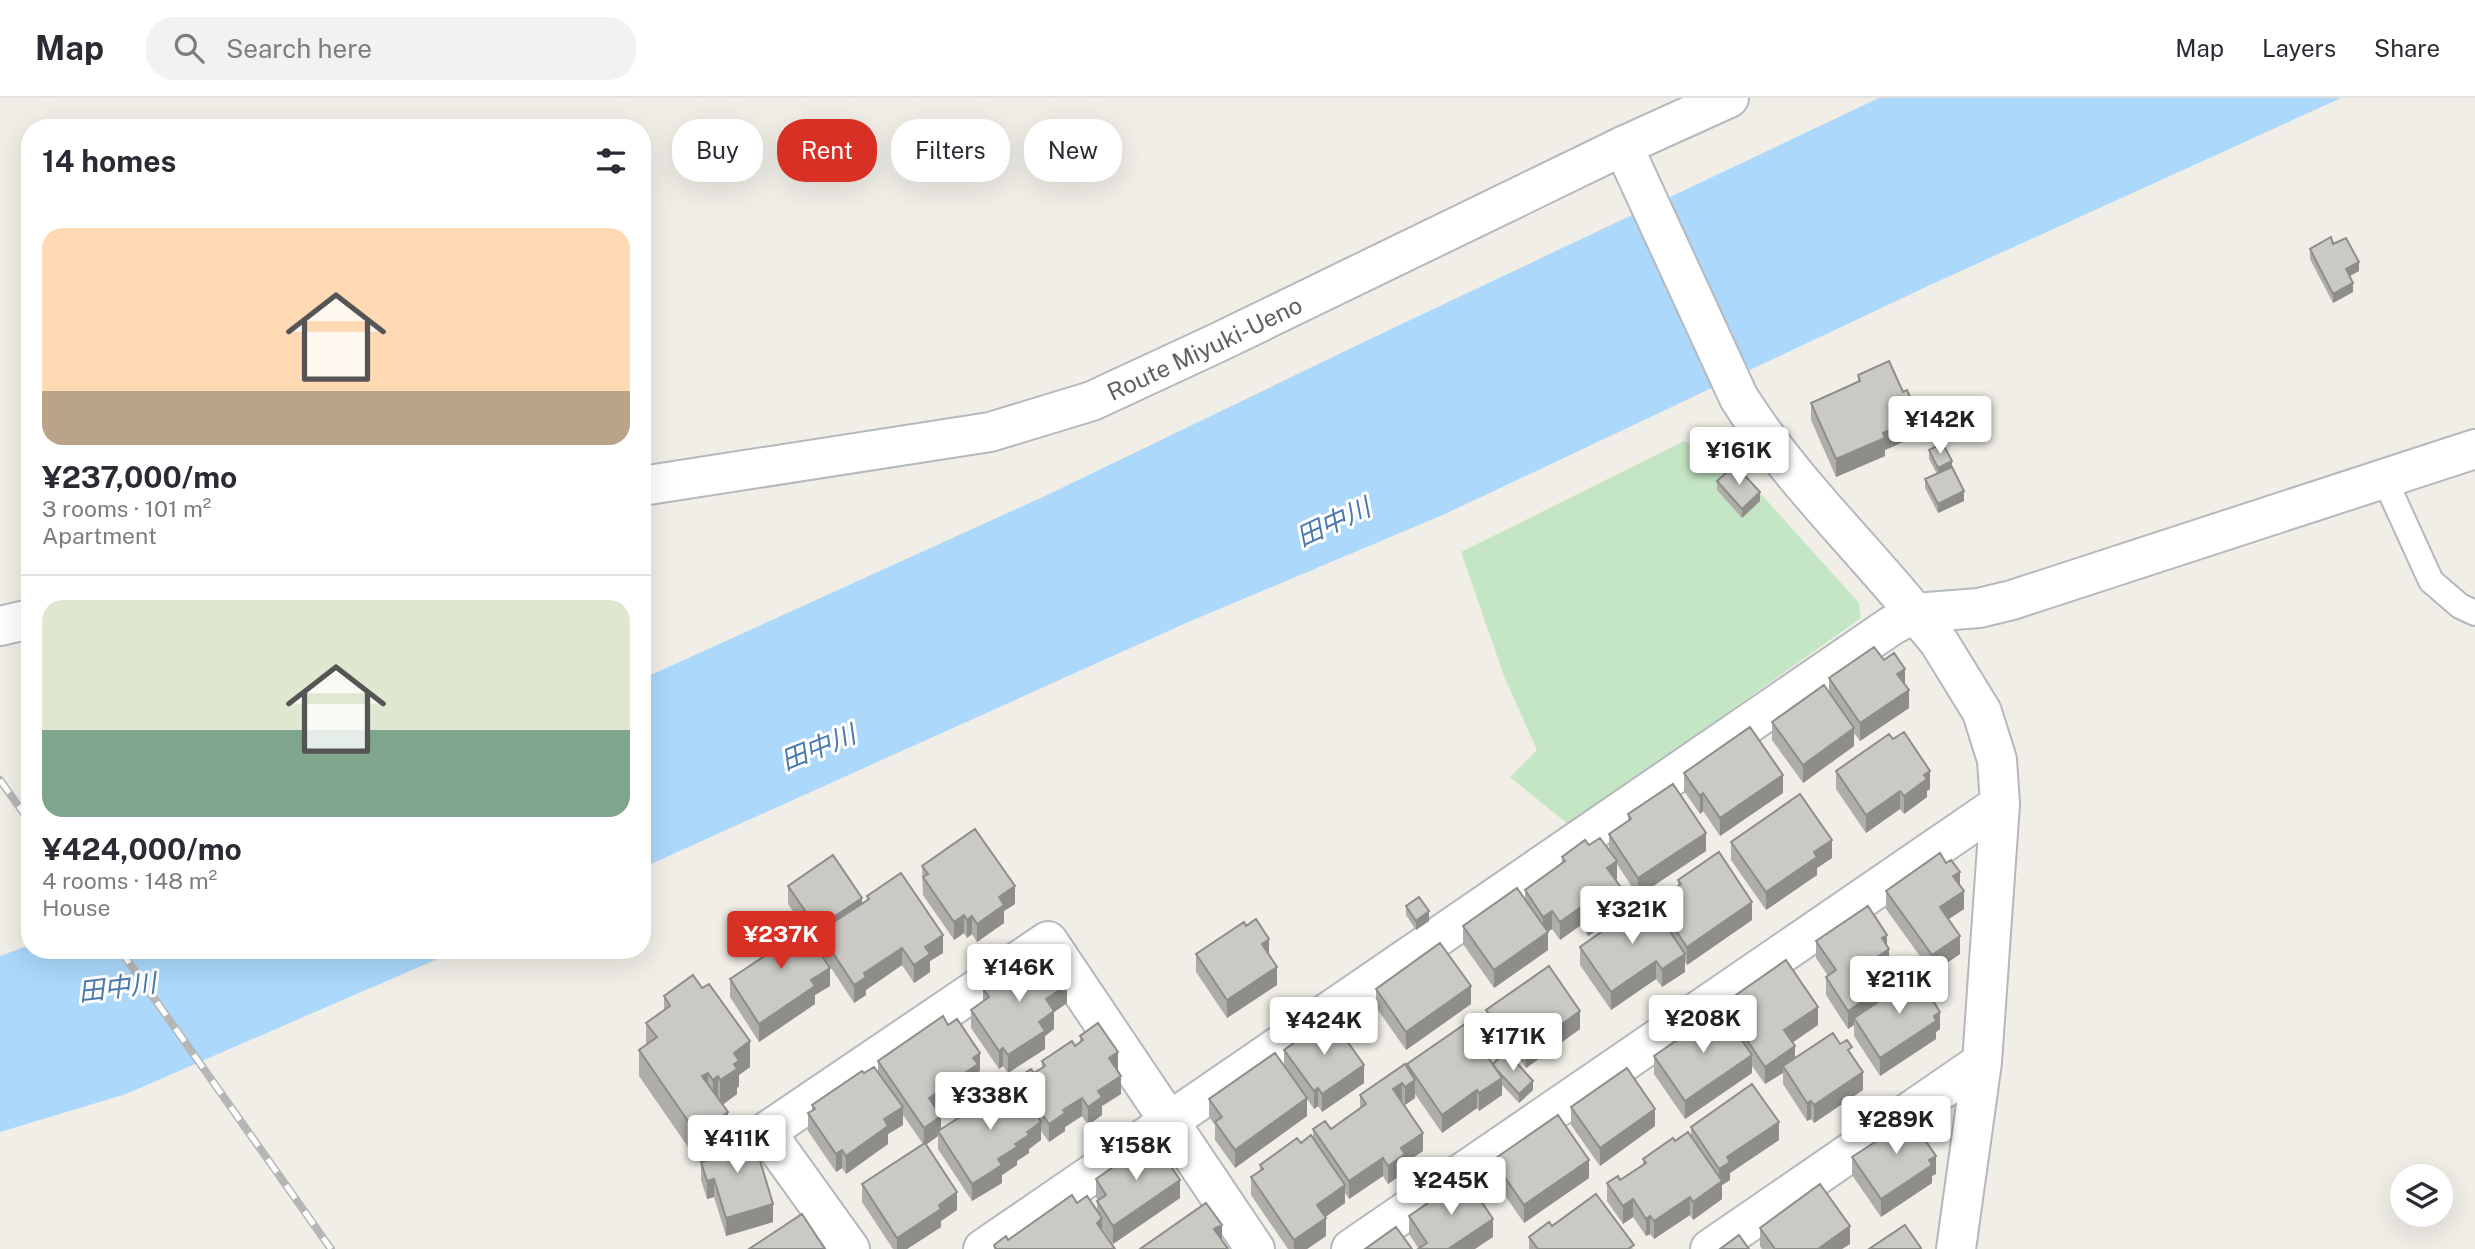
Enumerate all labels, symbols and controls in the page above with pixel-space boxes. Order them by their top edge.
search box [146,17,636,80]
text: Map [35,29,104,67]
icon: search [170,29,208,67]
text: Search here [226,33,372,64]
text: Map [2175,34,2224,62]
text: Layers [2262,34,2336,62]
text: Share [2374,34,2440,62]
chip: Buy [672,119,763,182]
chip: Rent [777,119,877,182]
chip: Filters [891,119,1010,182]
chip: New [1024,119,1122,182]
icon: filters [592,142,630,180]
text: 14 homes [42,143,176,179]
icon: home [273,274,399,400]
street label: Route Miyuki-Ueno [1103,290,1306,406]
pin: ¥142K [1891,396,1989,456]
text: ¥142K [1904,405,1976,432]
pin: ¥161K [1690,428,1788,487]
text: ¥161K [1706,436,1772,463]
text: ¥237,000/mo [42,459,237,495]
water label: 田中川 [1291,490,1378,553]
text: 3 rooms · 101 m² [42,495,211,522]
text: Apartment [42,522,157,549]
icon: home [273,646,399,772]
water label: 田中川 [776,717,863,776]
text: ¥424,000/mo [42,831,242,867]
text: 4 rooms · 148 m² [42,867,217,894]
pin: ¥321K [1583,886,1681,946]
text: House [42,894,110,921]
text: ¥321K [1596,895,1668,922]
pin: ¥237K [732,912,830,971]
text: ¥237K [743,920,819,947]
pin: ¥146K [970,944,1068,1004]
text: ¥146K [983,953,1055,980]
pin: ¥211K [1850,956,1948,1016]
text: ¥211K [1866,965,1932,992]
water label: 田中川 [76,966,161,1007]
pin: ¥208K [1654,996,1752,1055]
pin: ¥424K [1275,998,1373,1057]
text: ¥208K [1665,1004,1741,1031]
text: ¥424K [1286,1006,1362,1033]
pin: ¥171K [1464,1014,1562,1073]
text: ¥171K [1480,1022,1546,1049]
pin: ¥338K [941,1072,1039,1132]
text: ¥338K [951,1081,1029,1108]
pin: ¥289K [1847,1096,1945,1156]
text: ¥289K [1858,1105,1934,1132]
pin: ¥411K [688,1116,786,1175]
pin: ¥158K [1087,1122,1185,1182]
text: ¥411K [704,1124,770,1151]
text: ¥158K [1100,1131,1172,1158]
pin: ¥245K [1402,1158,1500,1217]
map controls [2390,1164,2453,1227]
button: layers [2390,1164,2453,1227]
text: ¥245K [1413,1166,1489,1193]

